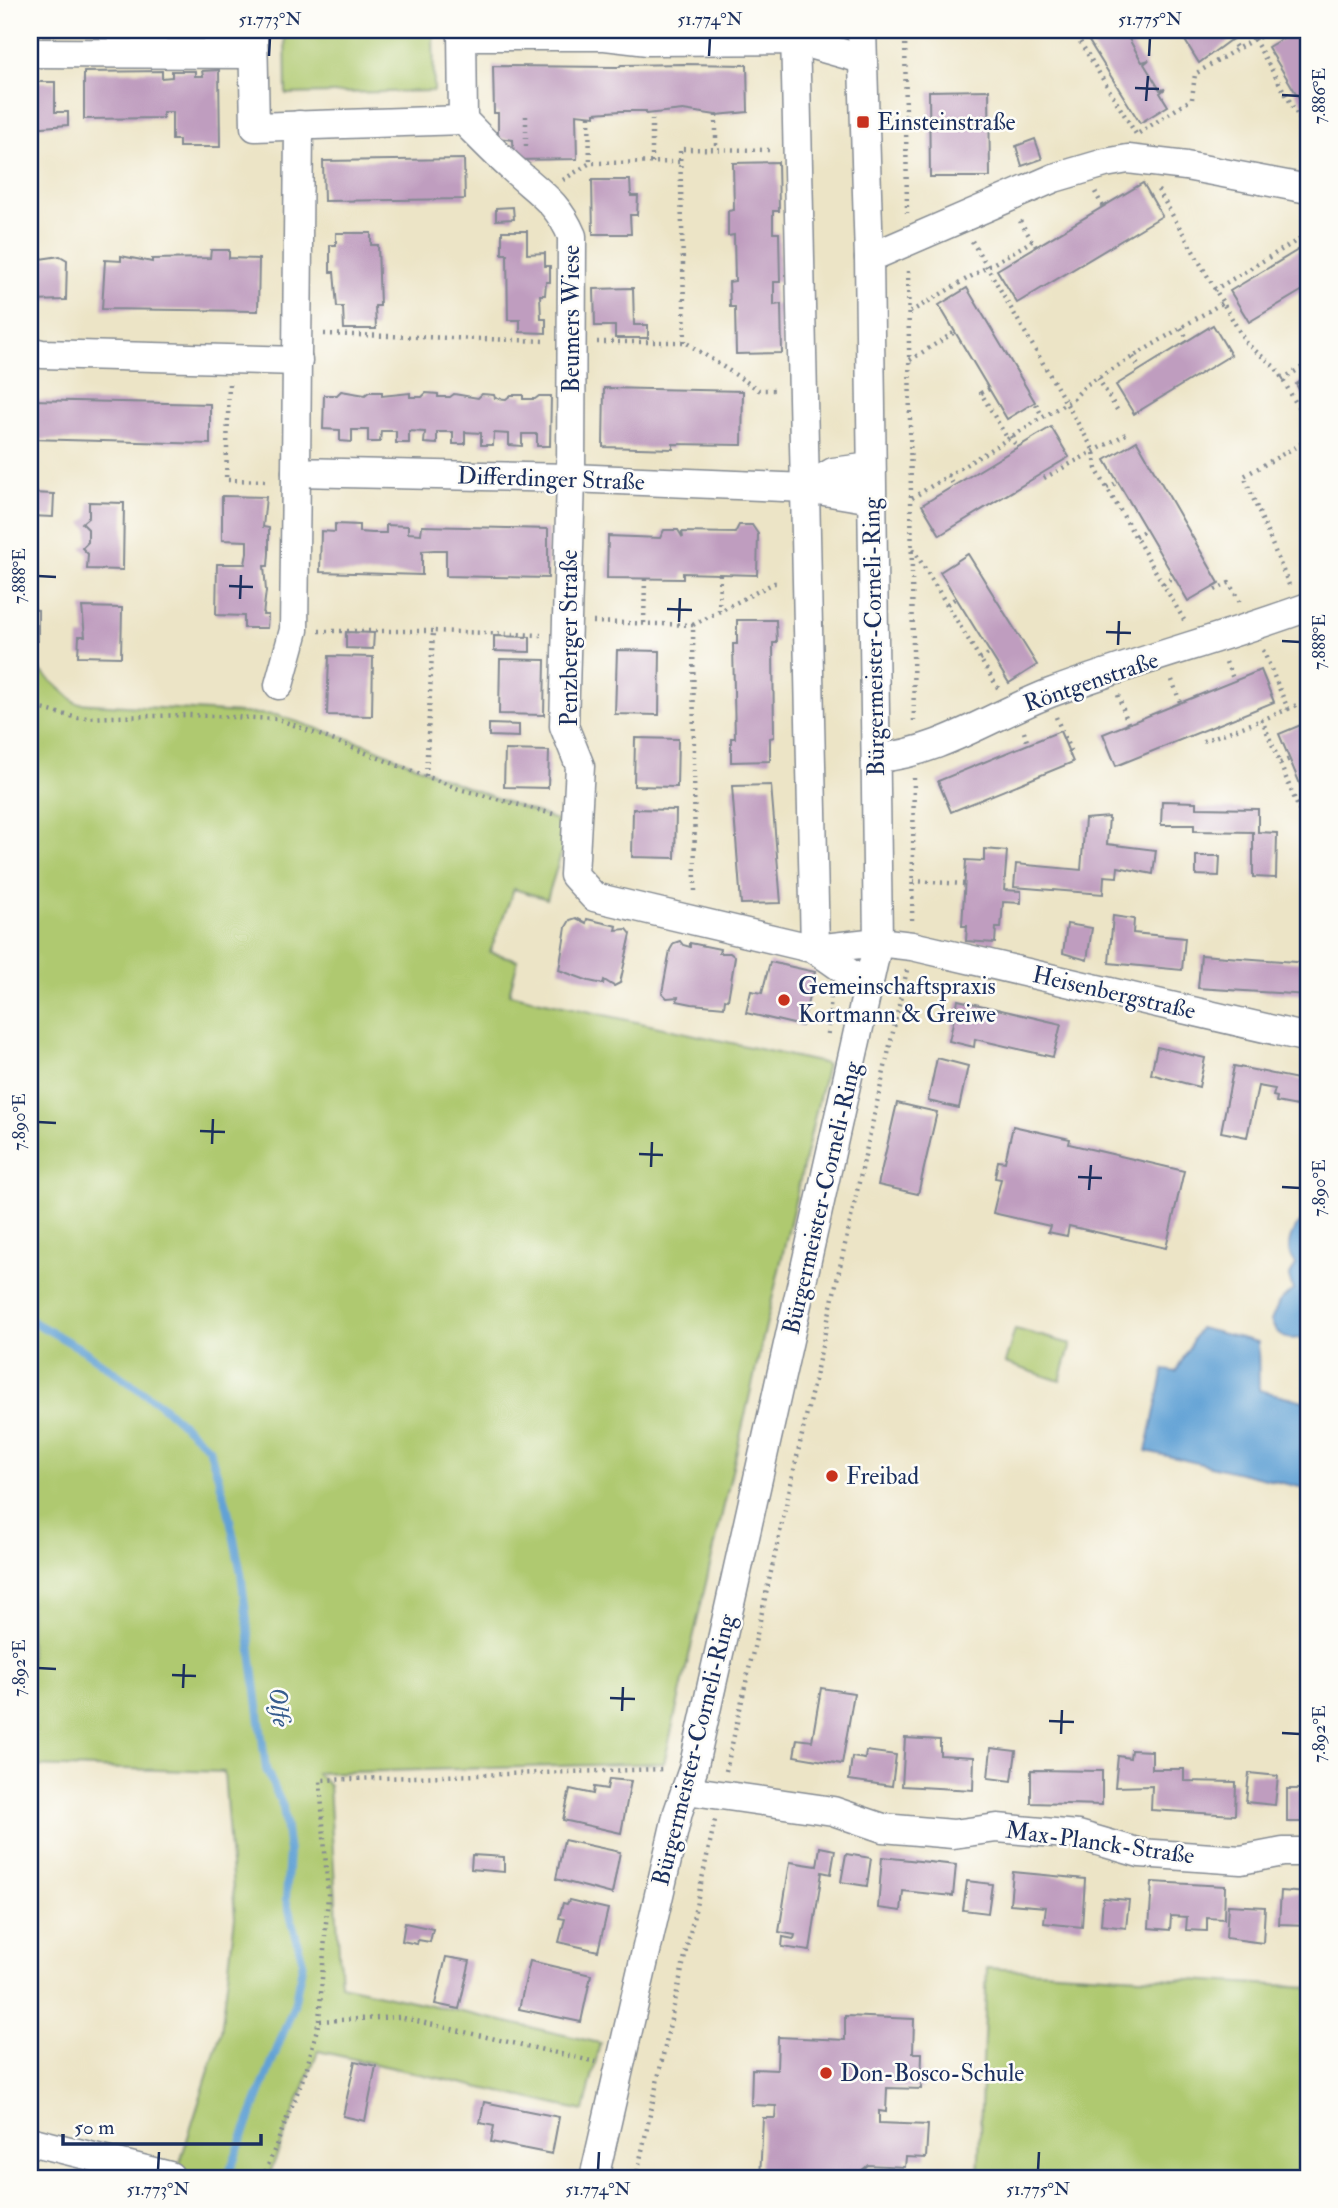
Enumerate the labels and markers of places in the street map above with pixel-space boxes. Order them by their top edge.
place label: Einsteinstraße [877,107,1016,138]
marker: Einsteinstraße [855,114,871,130]
place label: Gemeinschaftspraxis Kortmann & Greiwe [798,971,996,1030]
marker: Gemeinschaftspraxis Kortmann & Greiwe [776,992,792,1008]
place label: Freibad [846,1461,919,1492]
marker: Freibad [824,1468,840,1484]
place label: Don-Bosco-Schule [840,2058,1024,2089]
marker: Don-Bosco-Schule [818,2065,834,2081]

